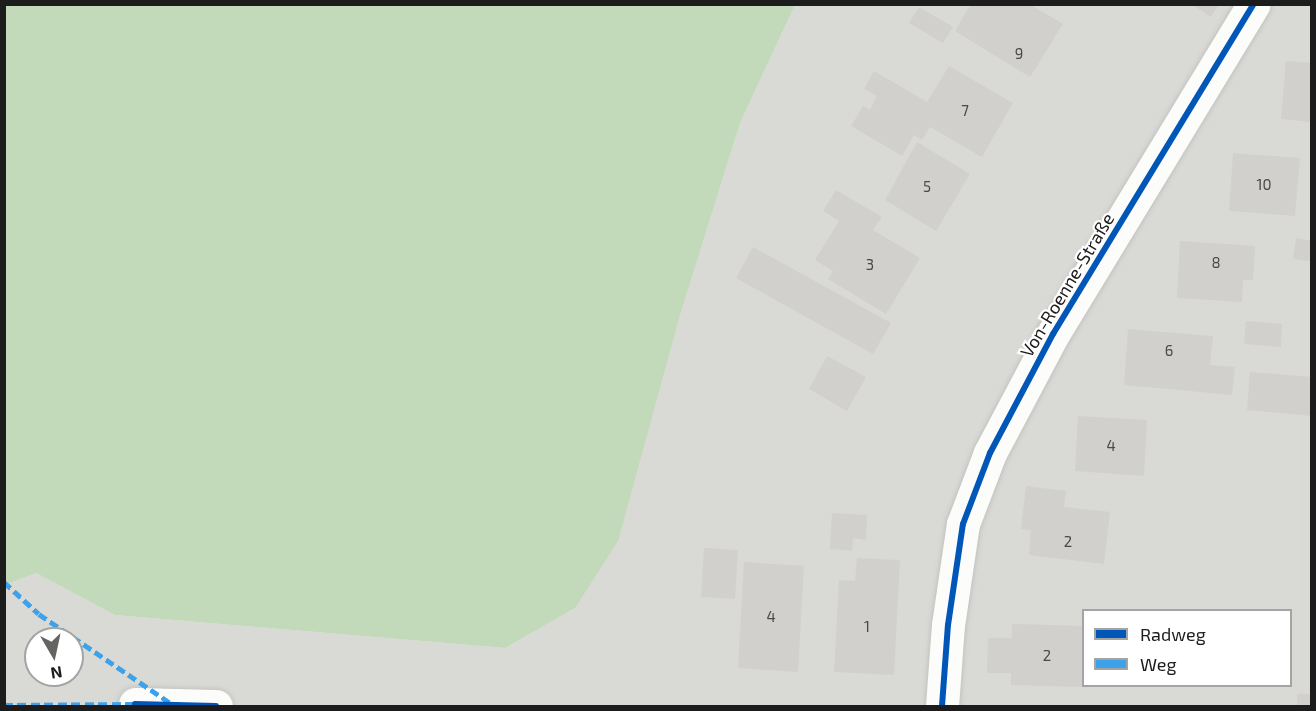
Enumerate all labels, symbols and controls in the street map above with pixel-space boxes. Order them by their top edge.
house number: 9 [1015,45,1023,63]
house number: 7 [961,102,969,120]
house number: 10 [1256,176,1272,194]
house number: 5 [923,178,931,196]
street label: Von-Roenne-Straße [1015,209,1119,361]
house number: 8 [1211,254,1221,272]
house number: 3 [866,256,874,274]
house number: 6 [1165,342,1173,360]
house number: 4 [1106,437,1116,455]
house number: 2 [1064,533,1072,551]
house number: 4 [766,608,776,626]
legend [1082,609,1292,687]
house number: 1 [864,618,870,636]
text: Radweg [1140,623,1206,645]
north arrow [24,627,84,687]
house number: 2 [1043,647,1051,665]
text: Weg [1140,653,1176,675]
text: N [49,663,64,684]

